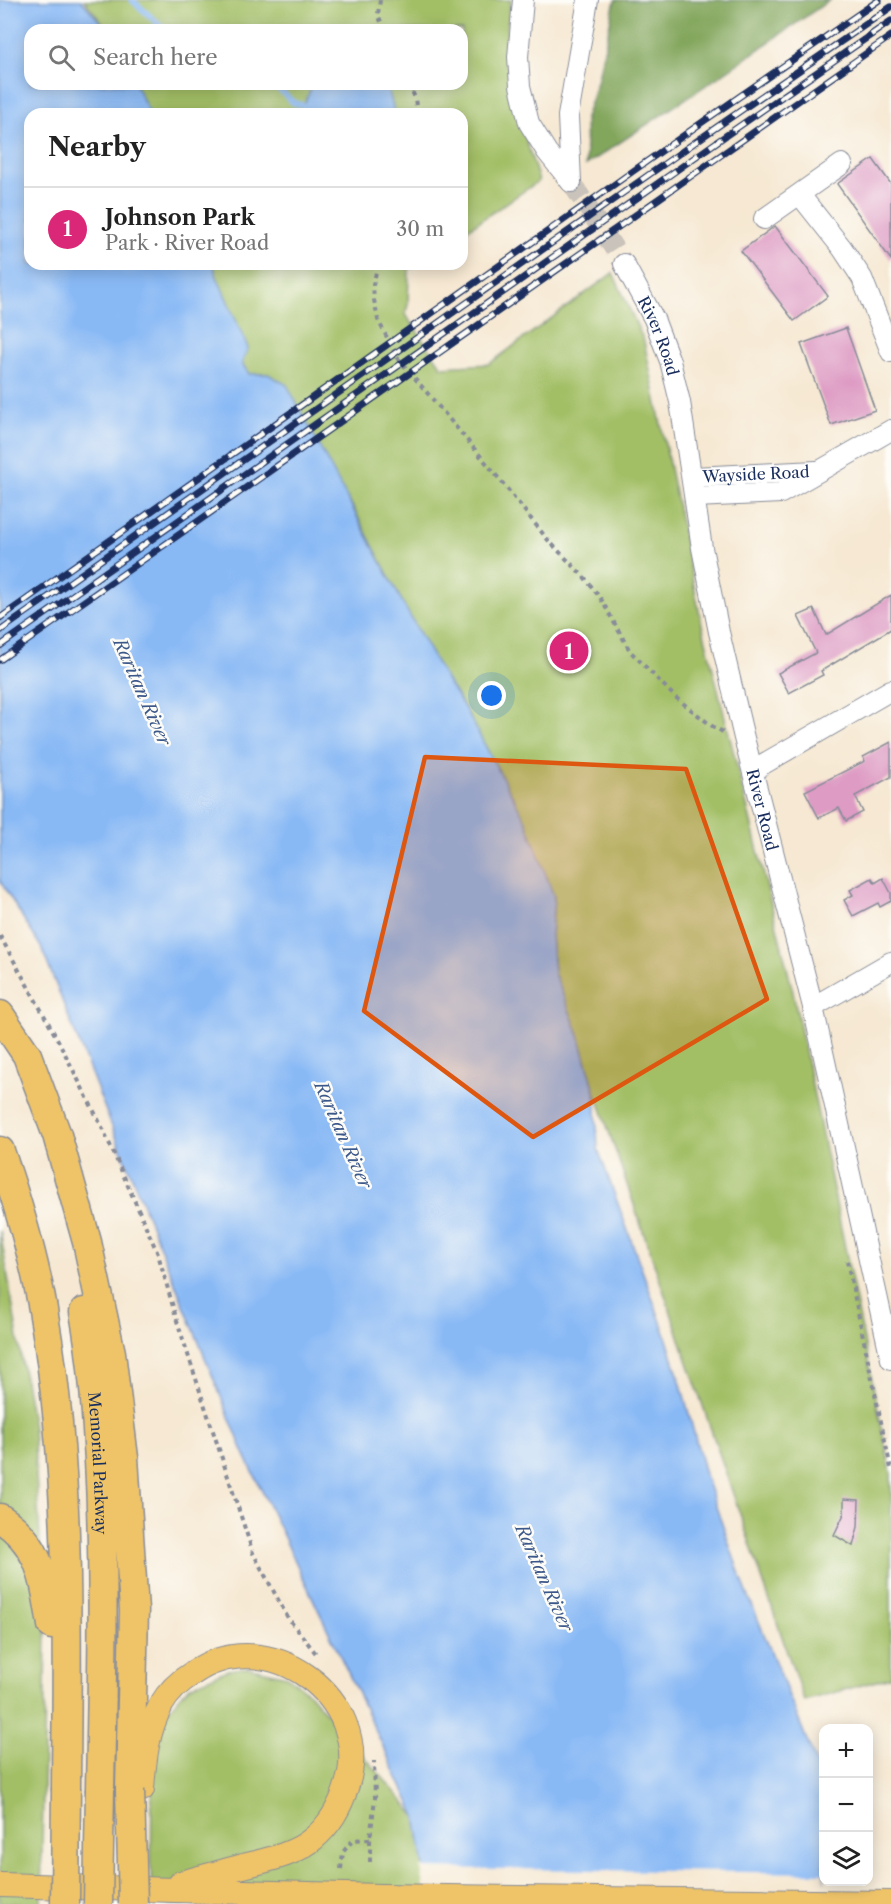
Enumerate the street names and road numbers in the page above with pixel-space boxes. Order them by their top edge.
street label: River Road [633,293,683,378]
street label: Wayside Road [701,461,810,487]
street label: River Road [742,767,783,853]
street label: Memorial Parkway [84,1391,112,1536]

